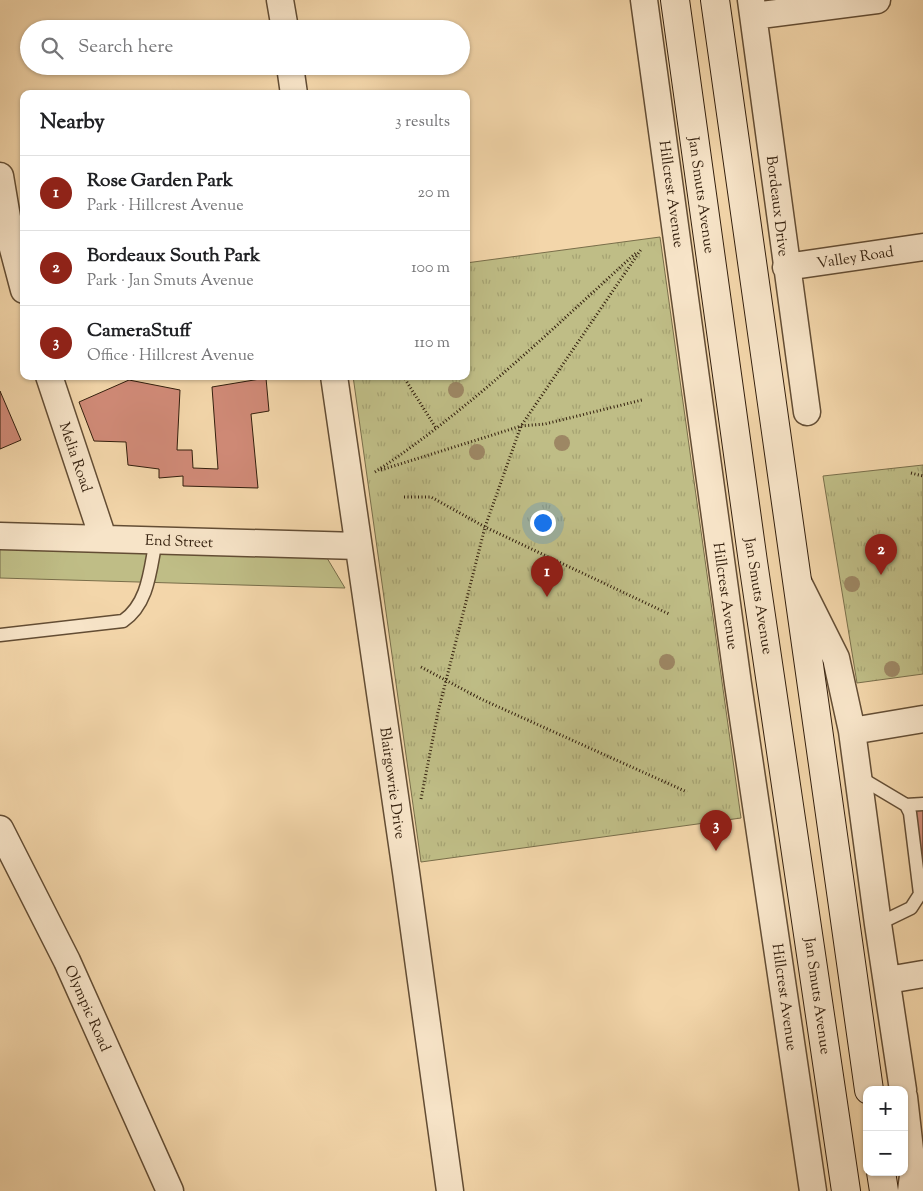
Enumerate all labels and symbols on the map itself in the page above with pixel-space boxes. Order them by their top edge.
street label: Jan Smuts Avenue [682,135,719,255]
street label: Hillcrest Avenue [653,139,688,249]
street label: Bordeaux Drive [760,155,793,258]
street label: Valley Road [815,242,896,275]
street label: Melia Road [53,420,97,496]
your location [530,510,556,536]
street label: End Street [145,531,213,554]
pin: 2 [865,534,897,575]
street label: Jan Smuts Avenue [738,536,777,656]
street label: Hillcrest Avenue [707,541,742,651]
pin: 1 [531,556,563,597]
street label: Blairgowrie Drive [373,726,410,840]
pin: 3 [700,810,732,851]
street label: Jan Smuts Avenue [798,936,835,1056]
street label: Hillcrest Avenue [766,942,801,1052]
street label: Olympic Road [58,962,115,1056]

